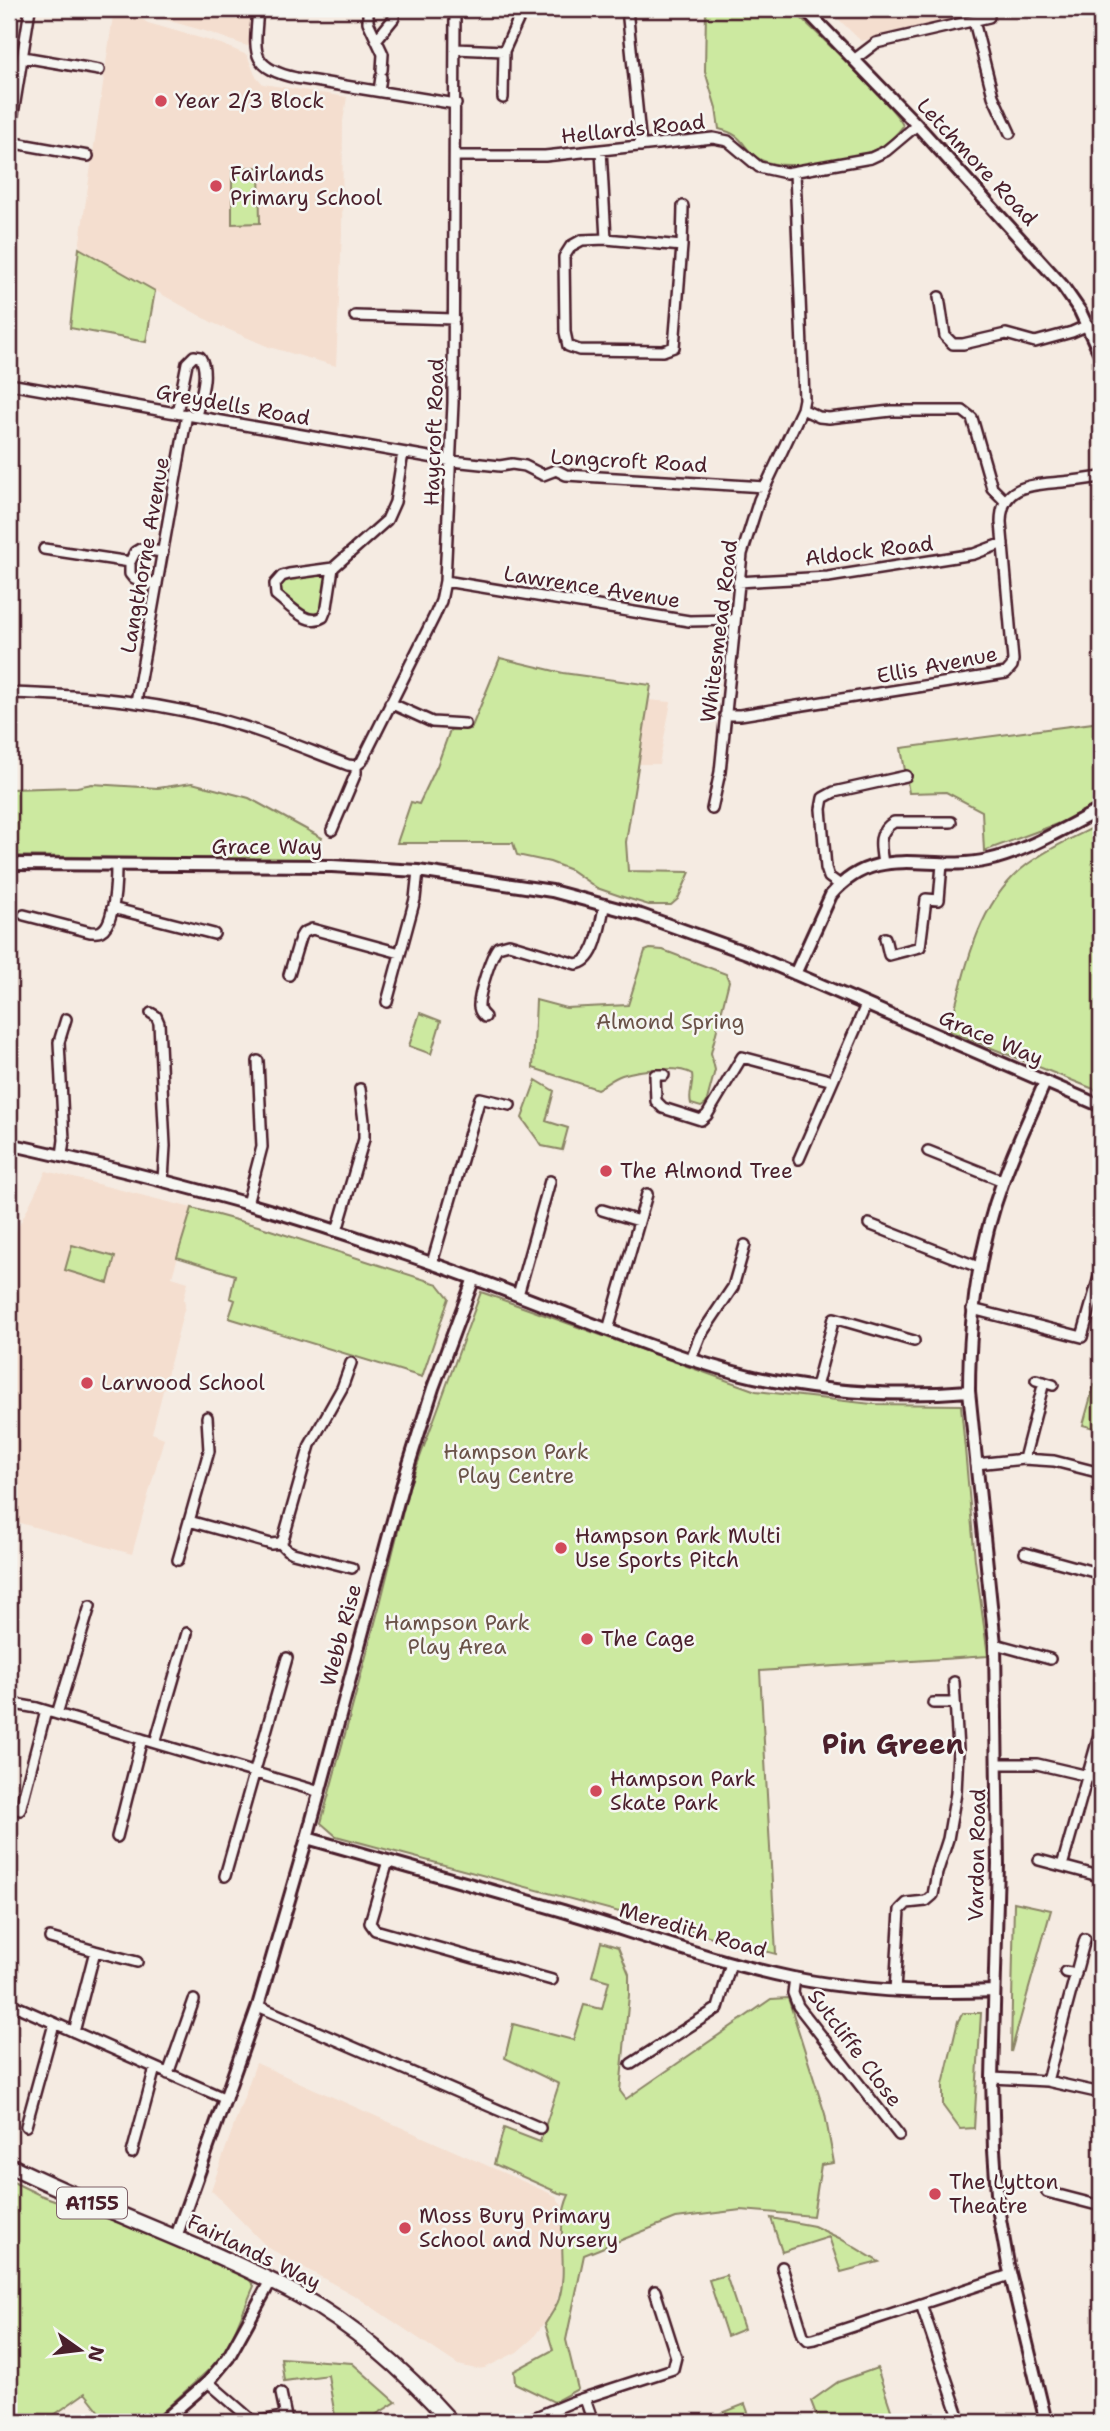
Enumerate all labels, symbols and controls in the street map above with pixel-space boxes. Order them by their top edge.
place label: Year 2/3 Block [175,87,324,115]
street label: Letchmore Road [910,92,1044,232]
marker: Year 2/3 Block [153,93,169,109]
street label: Hellards Road [560,108,706,150]
place label: Fairlands Primary School [230,160,383,212]
marker: Fairlands Primary School [208,178,224,194]
street label: Haycroft Road [417,358,451,506]
street label: Greydells Road [154,378,312,432]
street label: Longcroft Road [550,443,708,479]
street label: Langthorne Avenue [114,455,176,655]
street label: Aldock Road [803,529,935,573]
street label: Whitesmead Road [694,538,744,724]
street label: Lawrence Avenue [502,559,682,615]
street label: Ellis Avenue [874,640,1000,690]
street label: Grace Way [212,833,322,861]
street label: Grace Way [935,1003,1047,1073]
park label: Almond Spring [596,1008,744,1036]
place label: The Almond Tree [620,1157,793,1185]
marker: The Almond Tree [598,1163,614,1179]
place label: Larwood School [101,1369,265,1397]
marker: Larwood School [79,1375,95,1391]
park label: Hampson Park Play Centre [443,1438,589,1490]
place label: Hampson Park Multi Use Sports Pitch [575,1522,781,1574]
marker: Hampson Park Multi Use Sports Pitch [553,1540,569,1556]
street label: Webb Rise [314,1581,368,1689]
park label: Hampson Park Play Area [384,1609,530,1661]
place label: The Cage [601,1625,695,1653]
marker: The Cage [579,1631,595,1647]
district label: Pin Green [822,1725,964,1763]
place label: Hampson Park Skate Park [610,1765,756,1817]
marker: Hampson Park Skate Park [588,1783,604,1799]
street label: Vardon Road [962,1788,992,1922]
street label: Meredith Road [616,1895,770,1965]
street label: Sutcliffe Close [801,1983,909,2113]
place label: The Lytton Theatre [949,2168,1058,2220]
marker: The Lytton Theatre [927,2186,943,2202]
road number: A1155 [57,2188,127,2218]
place label: Moss Bury Primary School and Nursery [419,2202,618,2254]
street label: Fairlands Way [182,2207,326,2297]
marker: Moss Bury Primary School and Nursery [397,2220,413,2236]
north arrow [46,2316,116,2386]
text: N [82,2344,110,2364]

